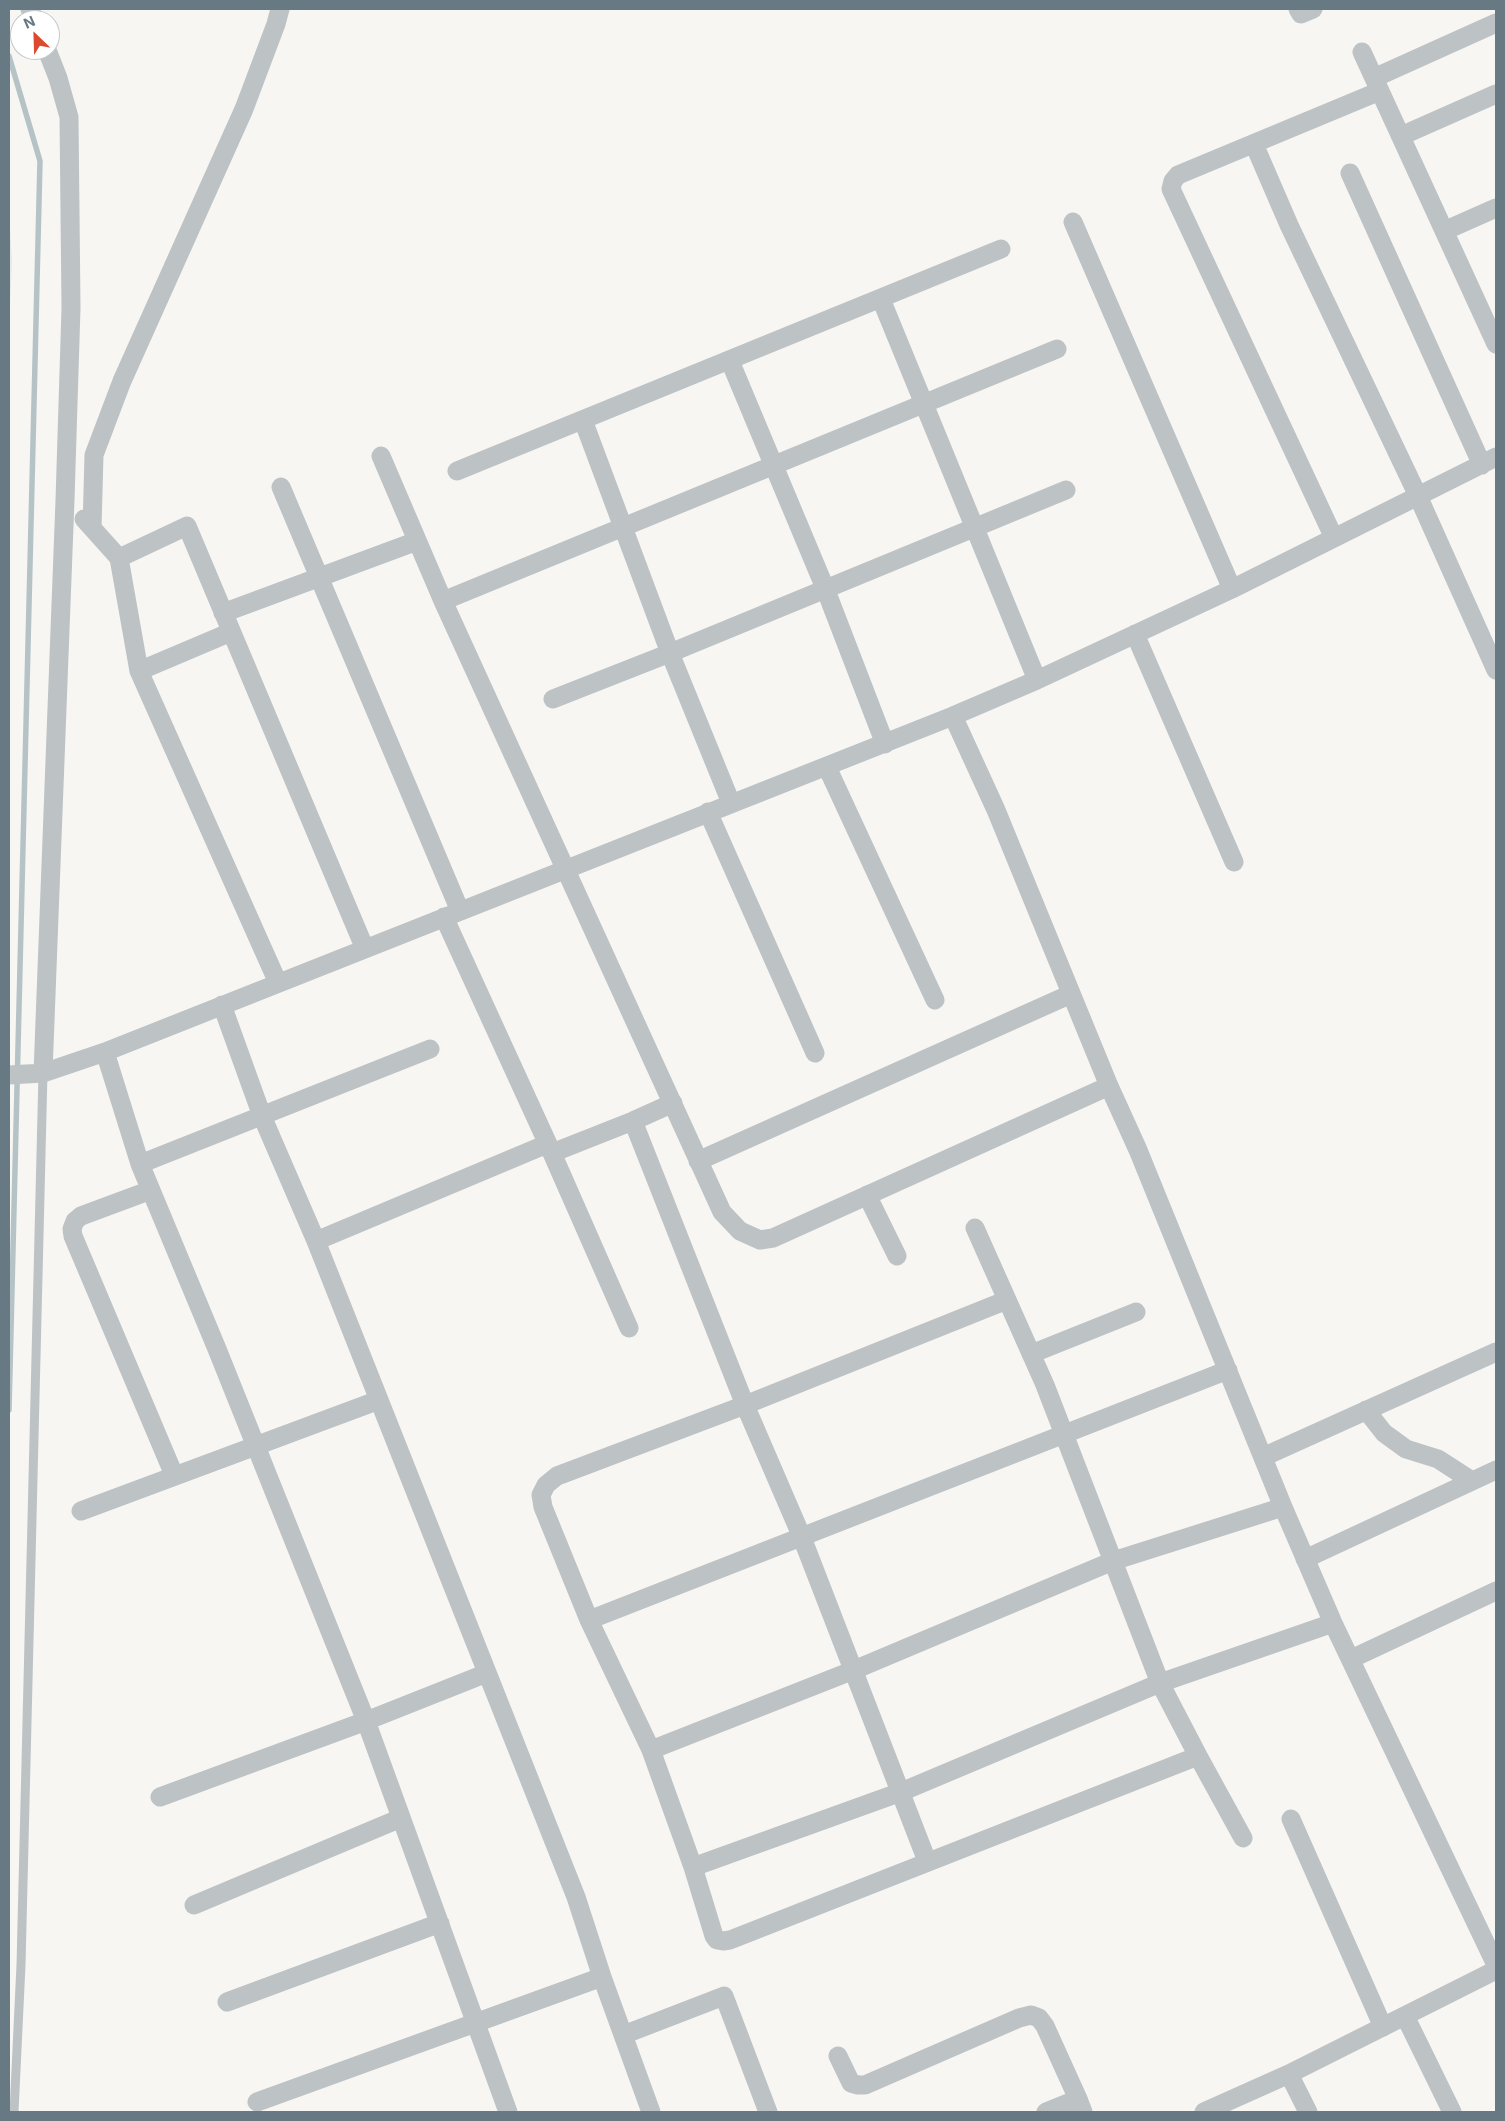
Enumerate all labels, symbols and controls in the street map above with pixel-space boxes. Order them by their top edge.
north arrow [10,10,60,60]
text: N [21,12,37,32]

